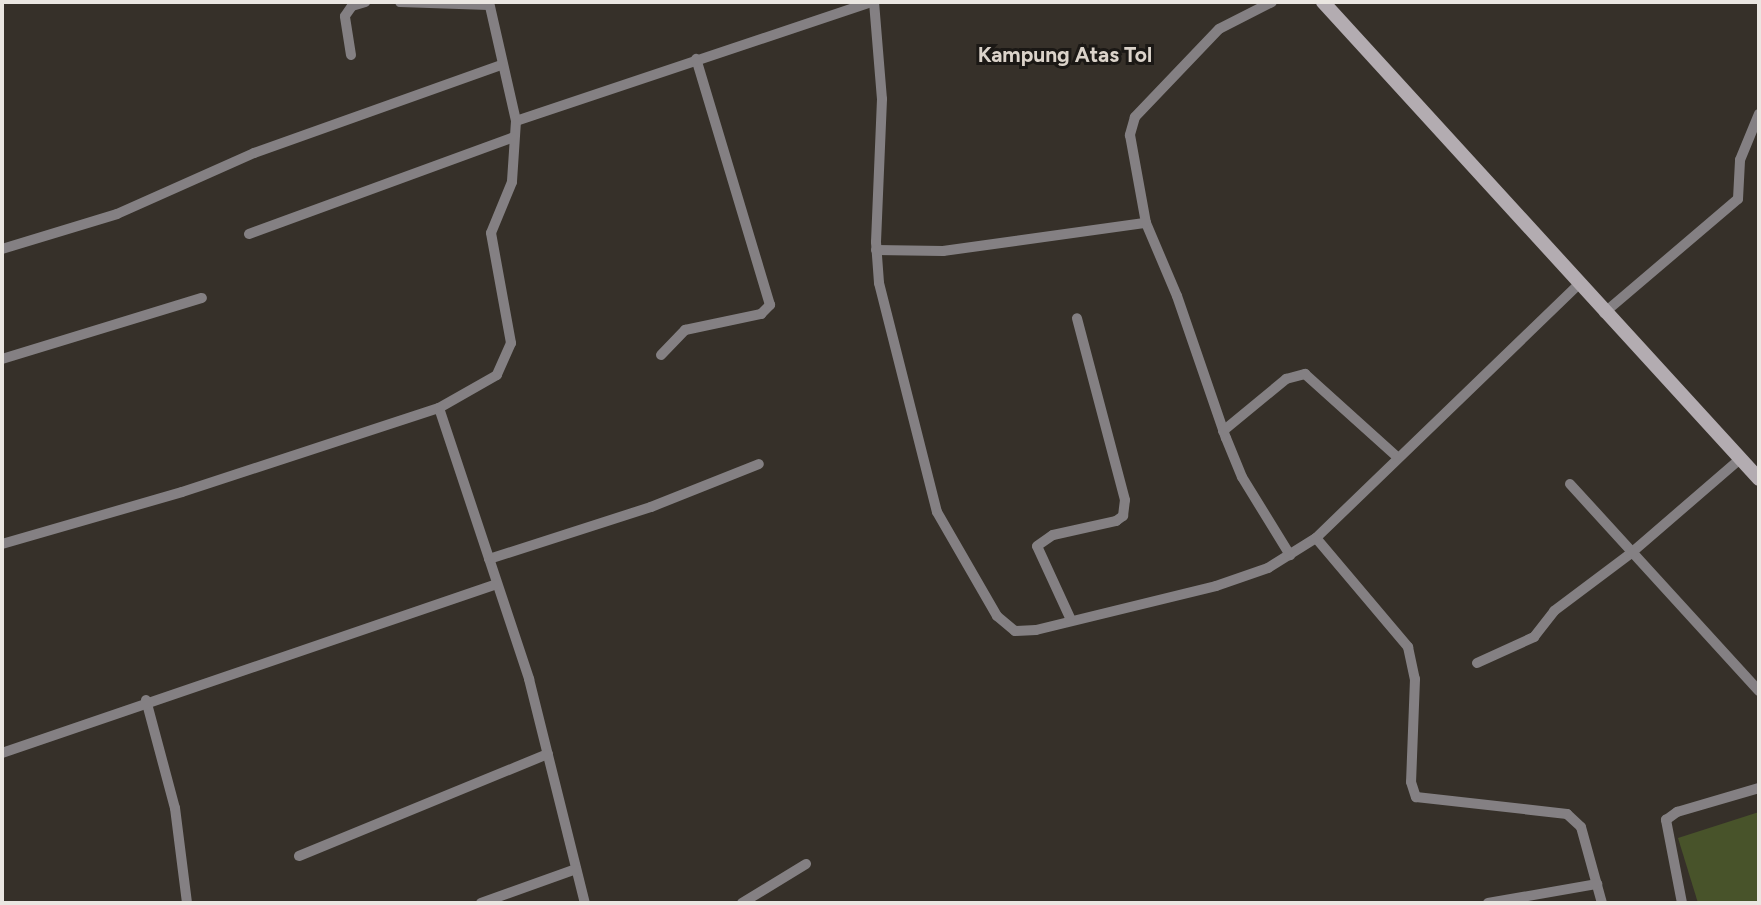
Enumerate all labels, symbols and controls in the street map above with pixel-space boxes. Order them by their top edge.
district label: Kampung Atas Tol [978,42,1152,68]

